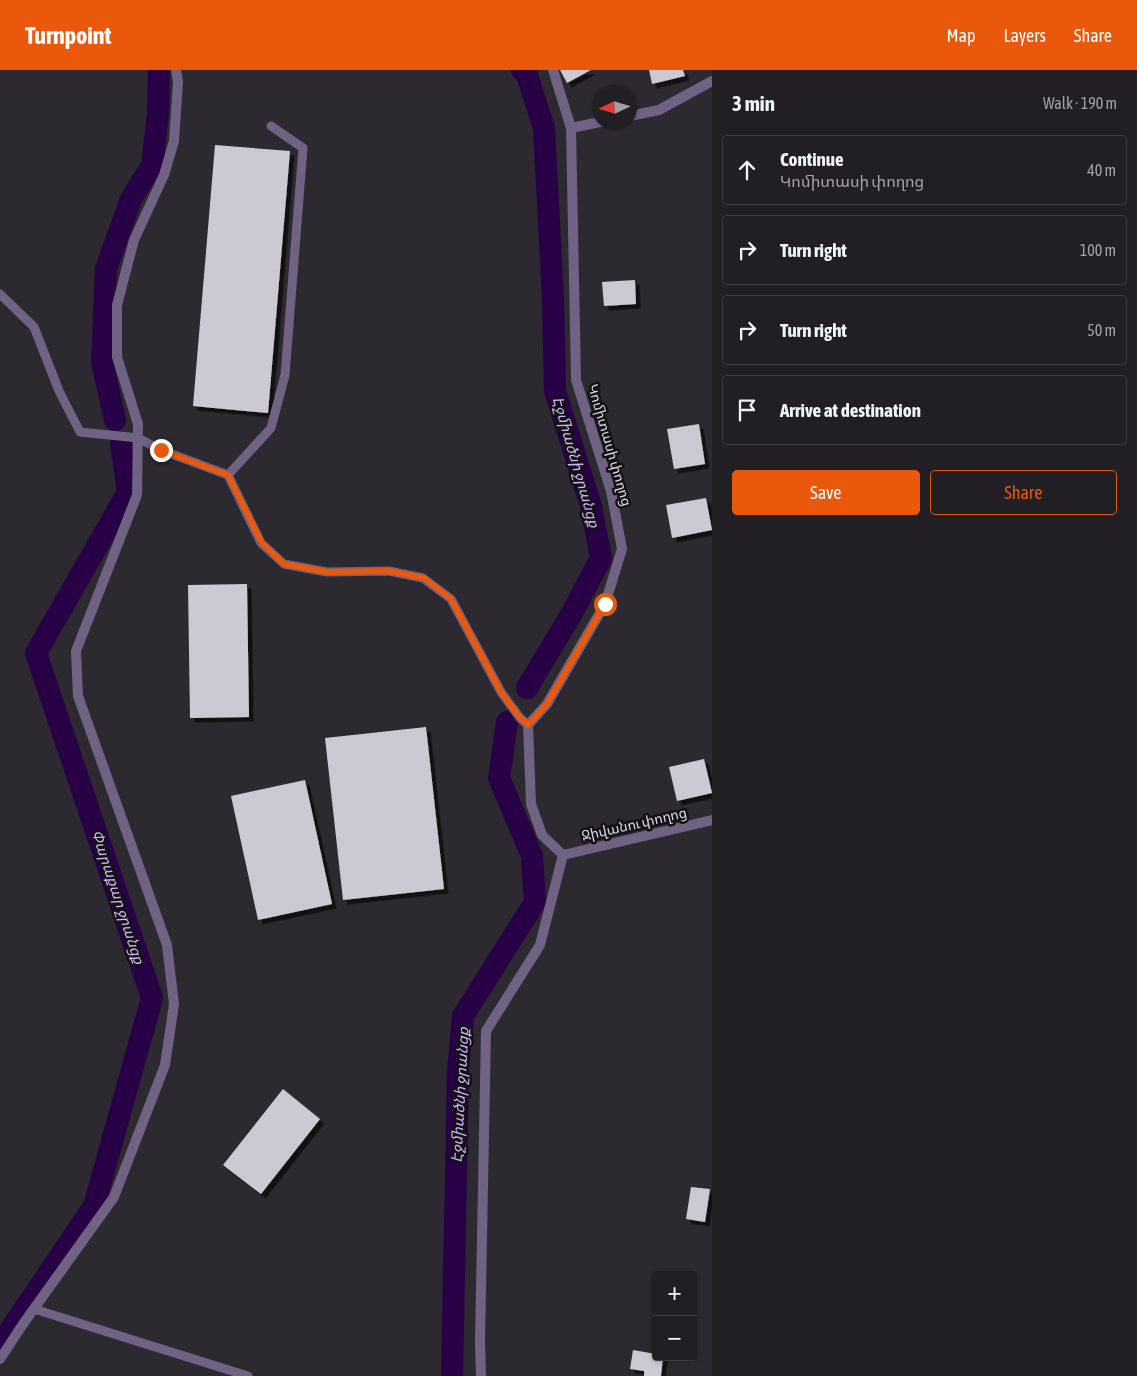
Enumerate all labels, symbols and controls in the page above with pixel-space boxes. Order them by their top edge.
text: Turnpoint [25,22,111,49]
text: Map [946,25,975,46]
text: Layers [1003,25,1046,46]
text: Share [1074,25,1112,46]
north arrow [592,85,637,130]
text: 3 min [732,91,775,115]
text: Walk · 190 m [1043,94,1117,112]
text: Continue [780,148,844,170]
icon: ahead [733,156,761,184]
text: 40 m [1087,161,1116,179]
text: Կոմիտասի փողոց [780,172,924,190]
icon: right [733,236,761,264]
text: Turn right [780,239,847,261]
text: 100 m [1080,241,1116,259]
icon: right [733,316,761,344]
text: Turn right [780,319,847,341]
text: 50 m [1087,321,1116,339]
street label: Կոմիտասի փողոց [585,382,635,508]
water label: Էջմիածնի ջրանցք [549,394,604,531]
icon: arrive [733,396,761,424]
text: Arrive at destination [780,399,921,421]
route end [150,439,173,462]
button: Save [732,470,920,515]
button: Share [930,470,1117,515]
route start [594,593,617,616]
street label: Ջիվանու փողոց [580,804,688,844]
water label: Փարաքար ջրանցք [88,828,148,967]
water label: Էջմիածնի ջրանցք [447,1026,473,1163]
map controls [652,1271,697,1361]
button: + [652,1271,697,1316]
button: − [652,1316,697,1361]

